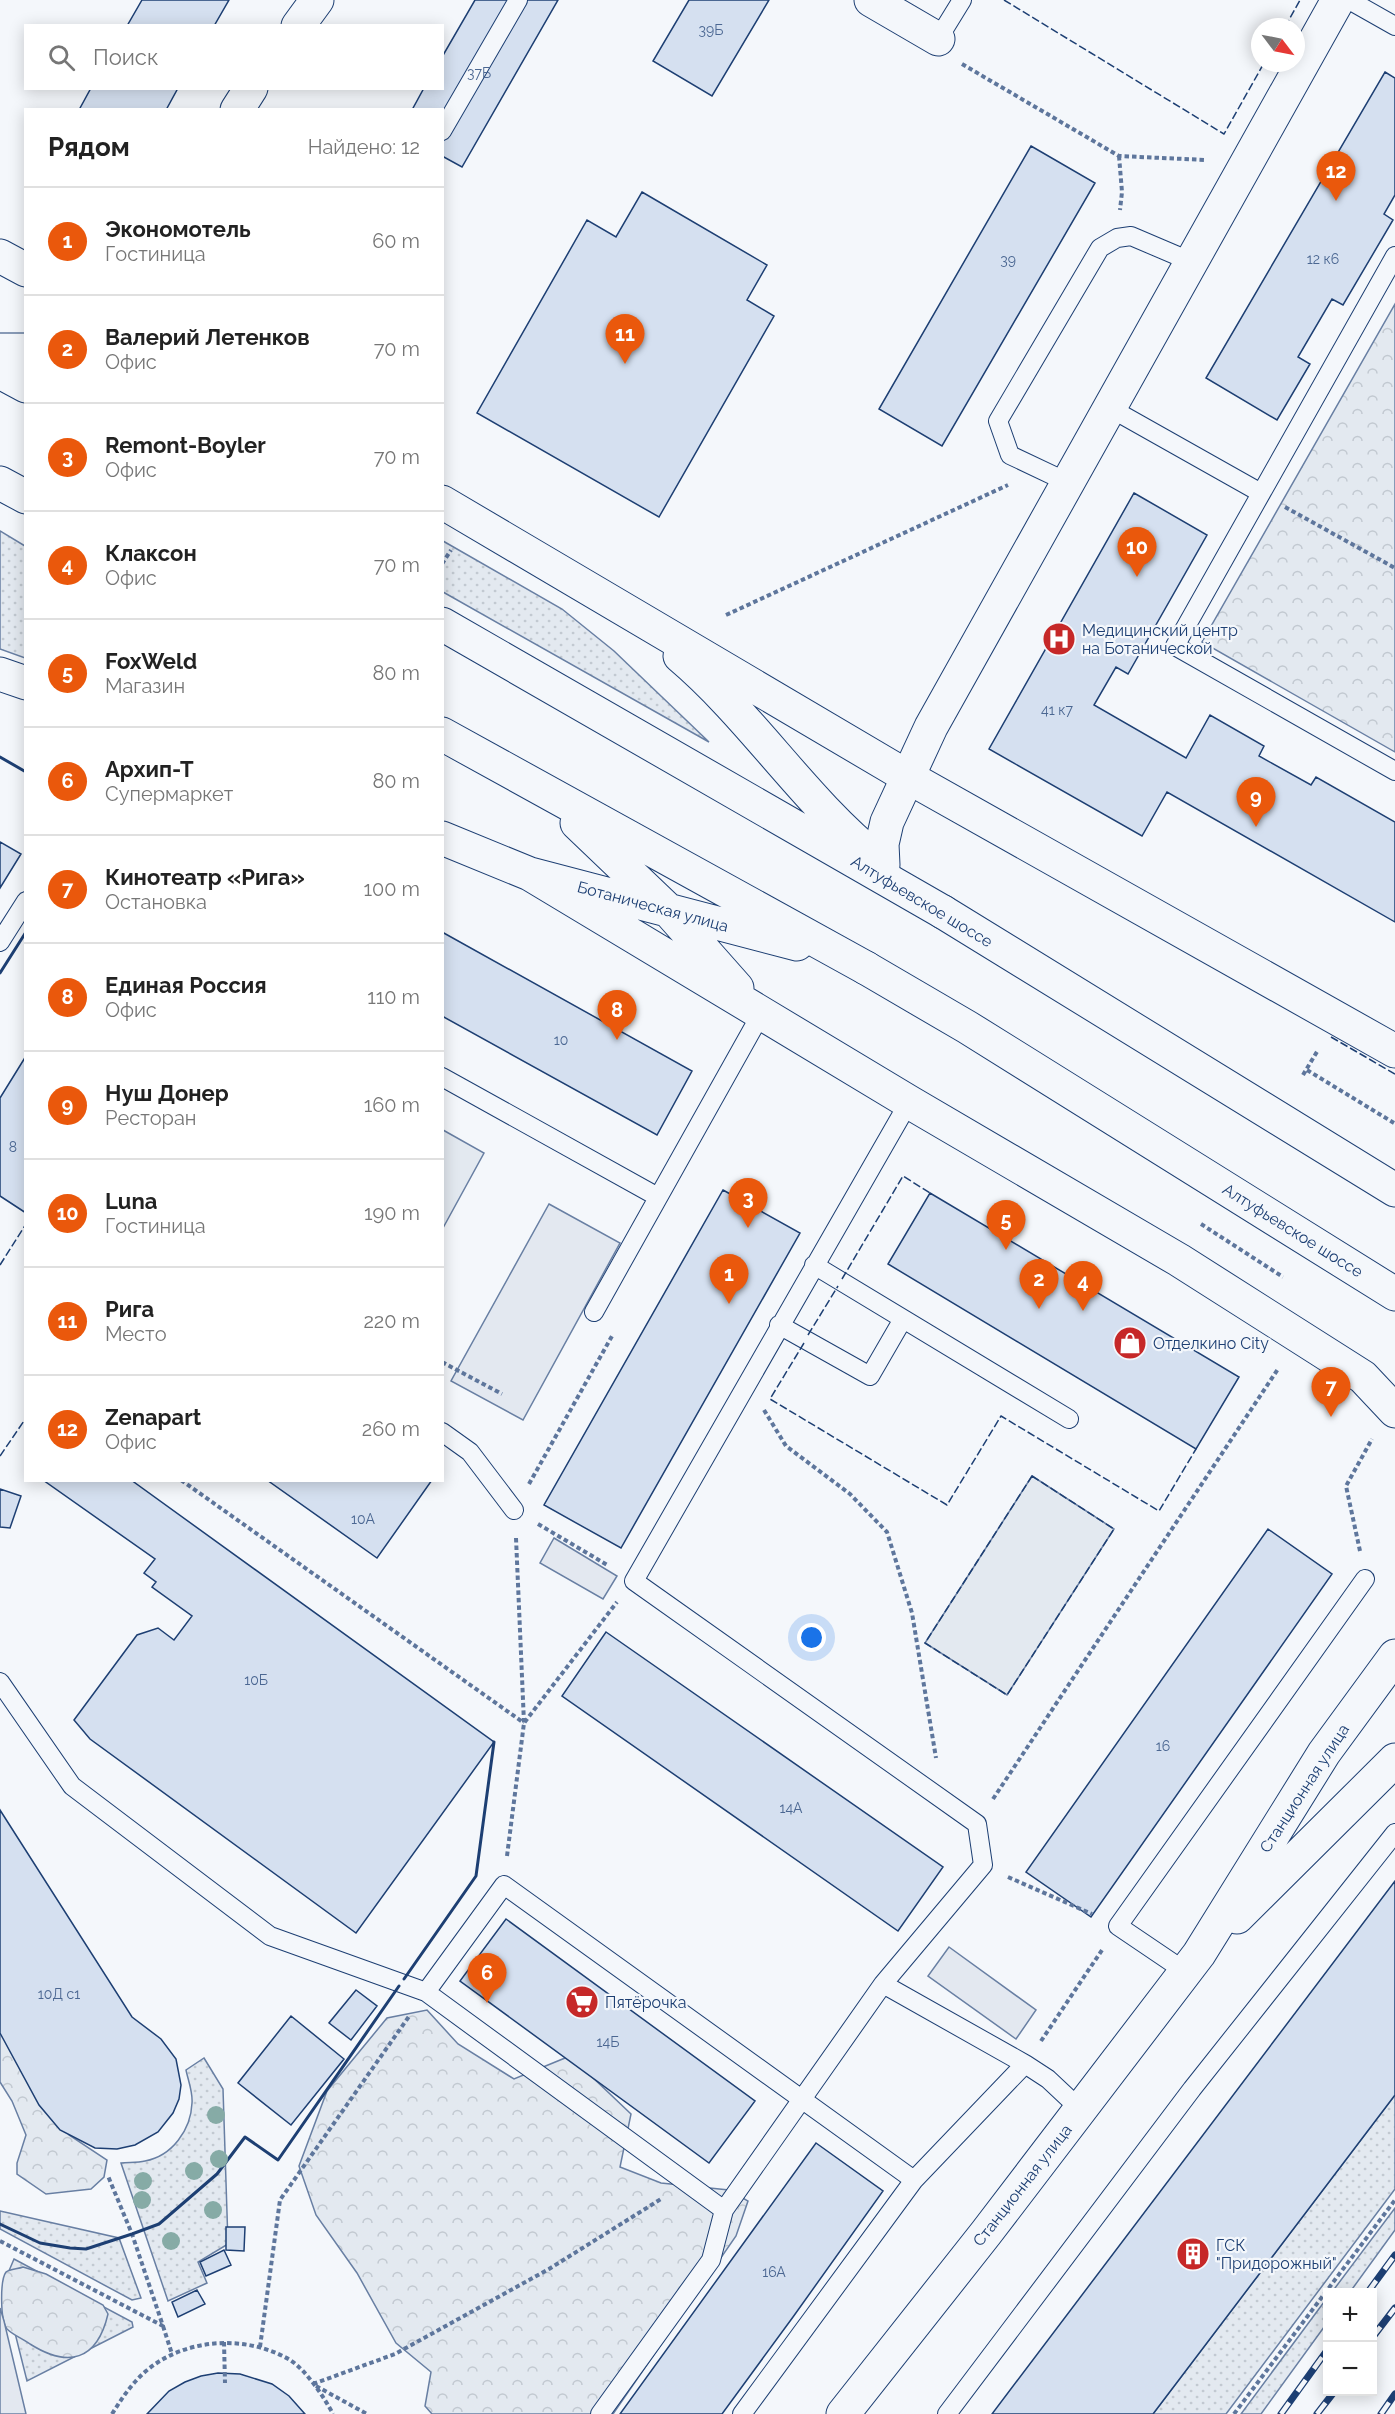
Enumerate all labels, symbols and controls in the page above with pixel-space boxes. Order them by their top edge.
north arrow [1251,18,1305,72]
house number: 39Б [699,22,723,38]
search box [24,24,444,90]
icon: search [45,41,78,74]
text: Поиск [93,44,158,70]
house number: 37Б [467,65,491,81]
text: Рядом [48,132,130,162]
text: Найдено: 12 [308,135,420,159]
pin: 12 [1316,152,1356,201]
text: Экономотель [105,216,251,242]
text: 1 [63,229,72,253]
text: 60 m [372,229,420,253]
text: Гостиница [105,242,206,266]
house number: 12 к6 [1307,251,1339,267]
house number: 39 [1000,252,1016,268]
pin: 11 [606,314,644,364]
text: Валерий Летенков [105,324,310,350]
text: 2 [62,337,73,361]
text: 70 m [374,337,420,361]
text: Офис [105,350,157,374]
text: Remont-Boyler [105,432,266,458]
text: 3 [62,445,73,469]
text: 70 m [374,445,420,469]
text: Офис [105,458,157,482]
pin: 10 [1118,528,1156,577]
text: Клаксон [105,540,197,566]
text: 4 [62,553,73,577]
text: 70 m [374,553,420,577]
text: Офис [105,566,157,590]
hospital icon: Медицинский центр на Ботанической [1041,621,1077,657]
place label: Медицинский центр на Ботанической [1082,621,1238,658]
text: FoxWeld [105,648,197,674]
text: 5 [62,661,73,685]
text: 80 m [372,661,420,685]
text: Магазин [105,674,185,698]
house number: 41 к7 [1041,702,1073,718]
text: Архип-Т [105,756,194,782]
text: 6 [61,769,74,793]
text: 80 m [372,769,420,793]
pin: 9 [1236,778,1276,827]
text: Супермаркет [105,782,233,806]
street label: Алтуфьевское шоссе [848,852,996,951]
text: Кинотеатр «Рига» [105,864,305,890]
text: 7 [62,877,73,901]
text: 100 m [363,877,420,901]
street label: Ботаническая улица [575,877,731,936]
text: Остановка [105,890,207,914]
text: Единая Россия [105,972,267,998]
text: 8 [61,985,74,1009]
text: 110 m [367,985,420,1009]
pin: 8 [598,990,636,1040]
text: Офис [105,998,157,1022]
house number: 10 [554,1032,568,1048]
text: Нуш Донер [105,1080,229,1106]
text: 9 [62,1093,73,1117]
text: 160 m [364,1093,420,1117]
text: Ресторан [105,1106,197,1130]
house number: 8 [9,1139,17,1155]
pin: 3 [728,1178,768,1228]
street label: Алтуфьевское шоссе [1219,1180,1366,1281]
text: Luna [105,1188,157,1214]
pin: 5 [986,1200,1026,1250]
text: 10 [56,1201,79,1225]
text: 190 m [364,1201,420,1225]
text: Гостиница [105,1214,206,1238]
pin: 1 [710,1254,748,1304]
pin: 2 [1020,1260,1058,1309]
pin: 4 [1064,1262,1102,1311]
text: Рига [105,1296,154,1322]
text: 11 [58,1309,77,1333]
text: 220 m [363,1309,420,1333]
text: Место [105,1322,167,1346]
shop icon: Отделкино City [1112,1325,1148,1361]
place label: Отделкино City [1153,1334,1269,1353]
pin: 7 [1312,1368,1350,1417]
text: Zenapart [105,1404,201,1430]
text: 12 [57,1417,78,1441]
text: 260 m [362,1417,420,1441]
text: Офис [105,1430,157,1454]
house number: 10А [351,1511,375,1527]
your location [797,1623,826,1652]
house number: 10Б [244,1672,268,1688]
street label: Станционная улица [1256,1720,1353,1856]
house number: 16 [1156,1738,1170,1754]
house number: 14А [779,1800,803,1816]
pin: 6 [468,1954,506,2003]
supermarket icon: Пятёрочка [564,1984,600,2020]
house number: 10Д с1 [38,1986,80,2002]
place label: Пятёрочка [605,1993,686,2012]
house number: 14Б [597,2034,619,2050]
street label: Станционная улица [969,2121,1076,2250]
building icon: ГСК "Придорожный" [1175,2236,1211,2272]
place label: ГСК "Придорожный" [1216,2236,1337,2273]
house number: 16А [762,2264,786,2280]
map controls [1323,2288,1377,2396]
button: + [1323,2288,1377,2342]
button: − [1323,2342,1377,2396]

